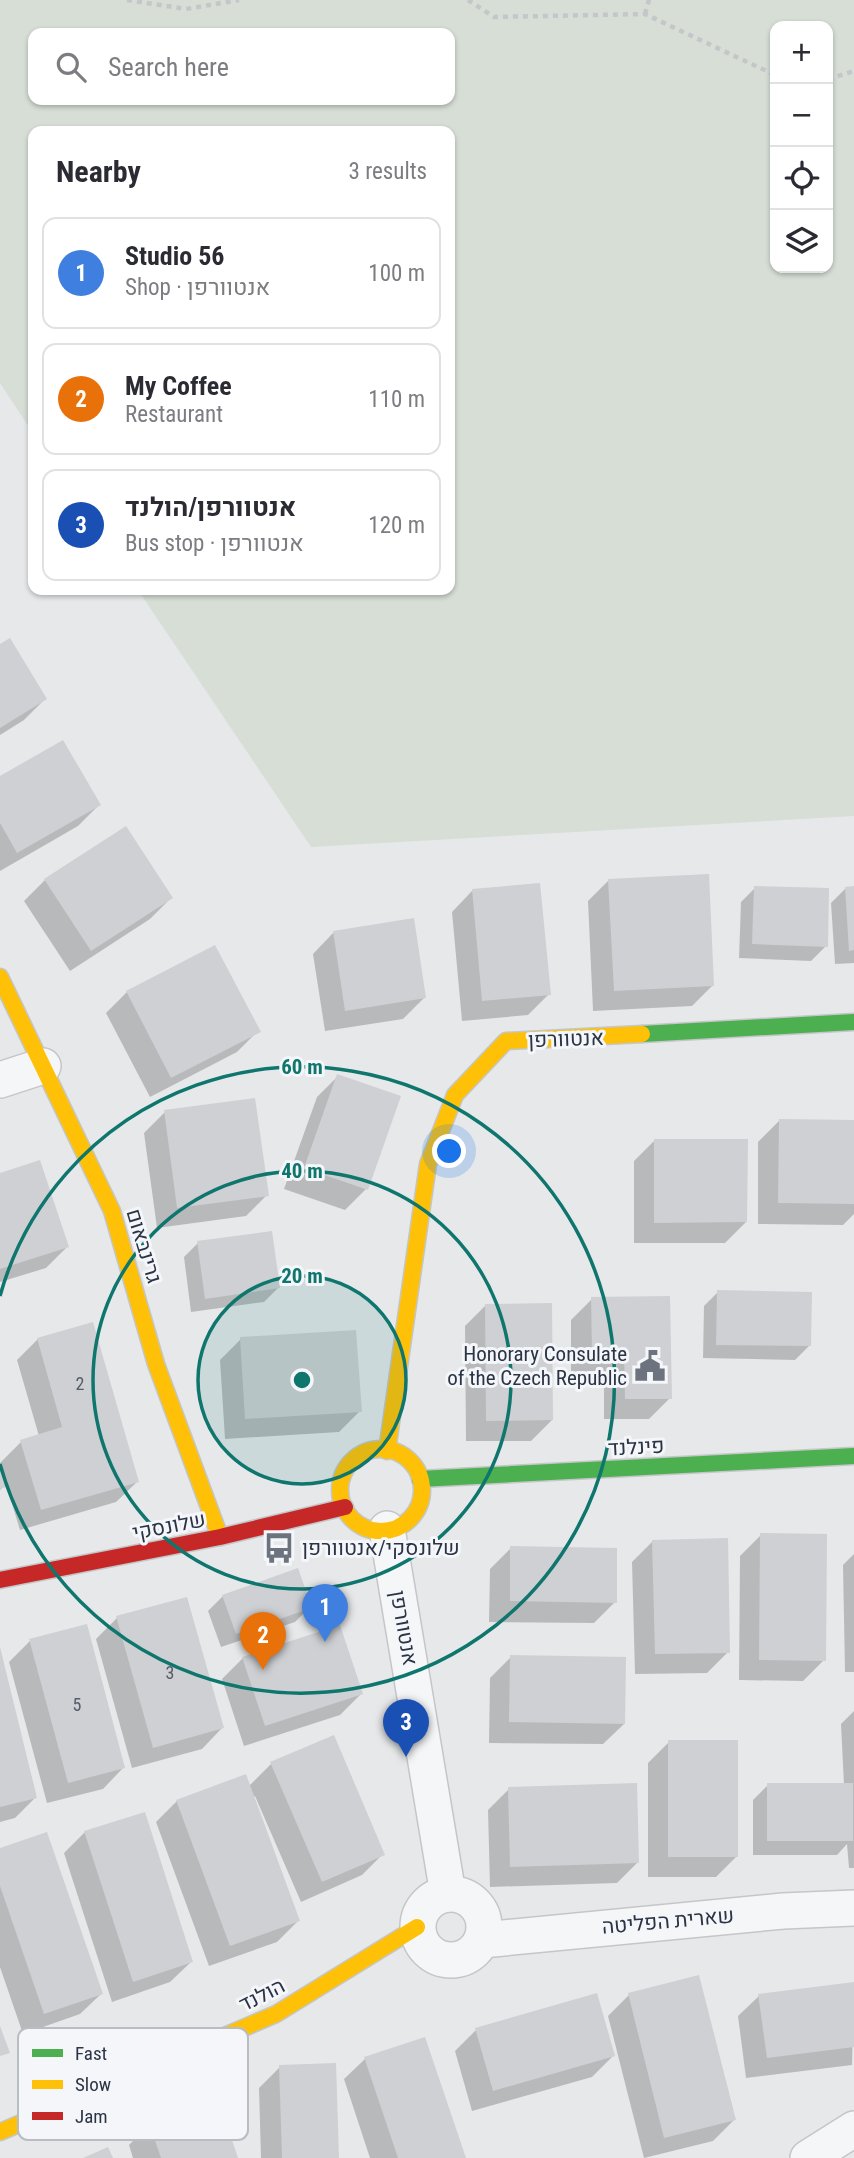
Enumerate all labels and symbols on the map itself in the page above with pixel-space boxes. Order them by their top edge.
street label: אנטוורפן [528,1026,604,1052]
text: 60 m [281,1055,323,1079]
your location [432,1134,466,1168]
text: 40 m [281,1159,323,1183]
street label: גרינבאום [121,1206,167,1286]
text: 20 m [281,1264,323,1288]
place label: Honorary Consulate of the Czech Republic [447,1342,627,1390]
public building icon: Honorary Consulate of the Czech Republic [633,1349,667,1383]
centre of rings [290,1368,314,1392]
house number: 2 [76,1373,85,1394]
street label: פינלנד [607,1434,665,1460]
street label: שלונסקי [130,1507,208,1545]
bus stop icon: שלונסקי/אנטוורפן [262,1531,296,1565]
place label: שלונסקי/אנטוורפן [302,1536,460,1560]
pin: 1 [302,1584,348,1642]
street label: אנטוורפן [386,1589,422,1667]
pin: 2 [240,1612,286,1670]
house number: 3 [166,1662,174,1683]
house number: 5 [73,1694,82,1715]
pin: 3 [383,1699,429,1757]
street label: שארית הפליטה [601,1903,735,1939]
street label: הולנד [235,1973,289,2017]
legend [18,2028,248,2140]
text: Fast [75,2042,107,2065]
text: Slow [75,2073,111,2096]
text: Jam [75,2105,108,2128]

